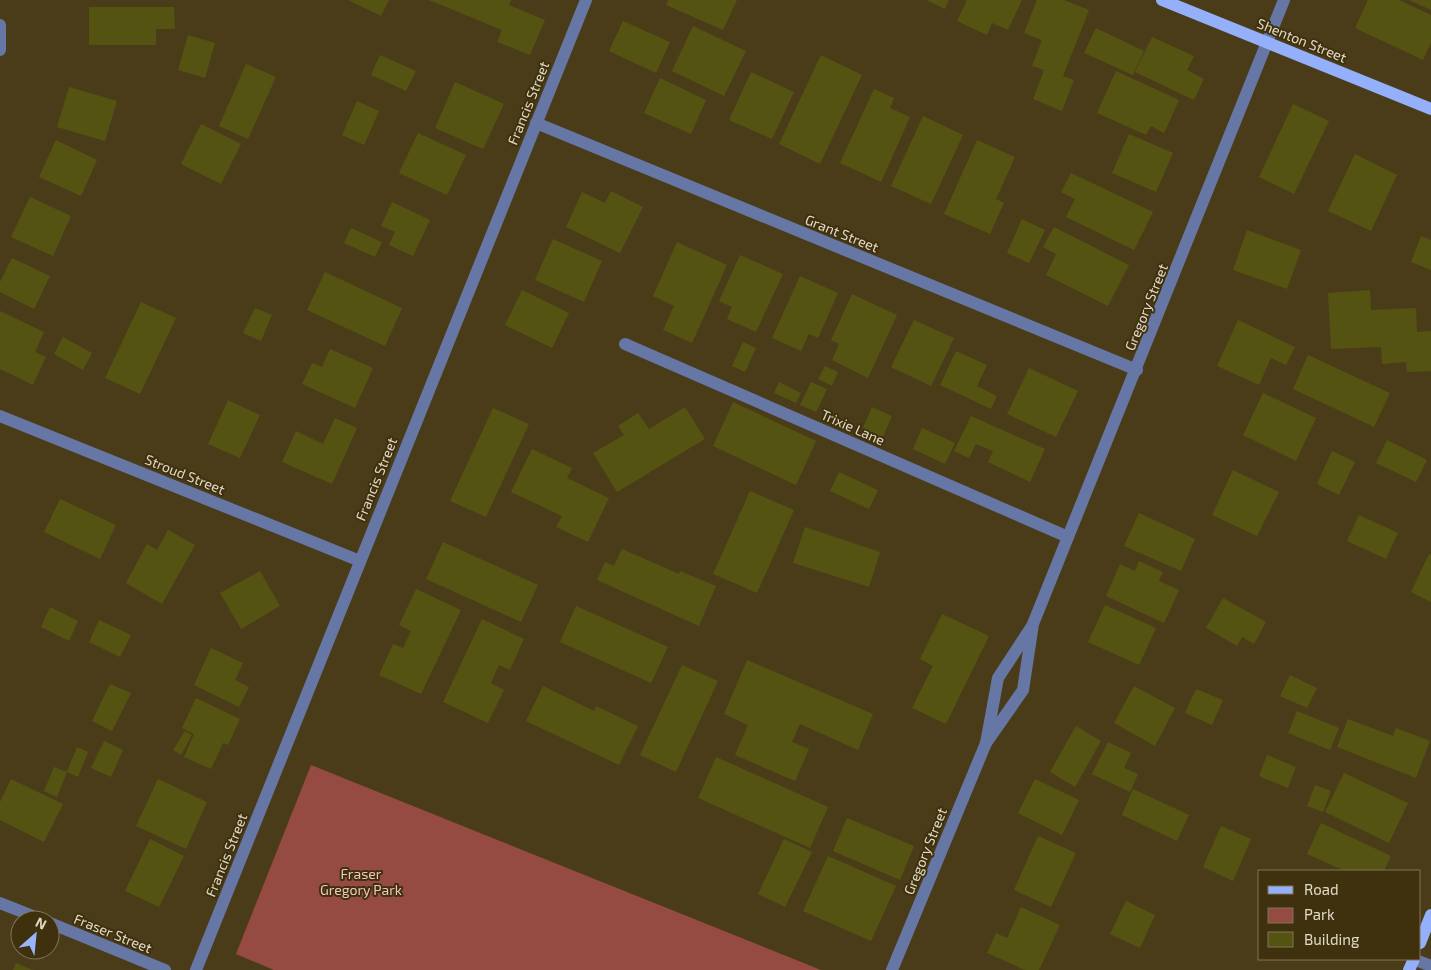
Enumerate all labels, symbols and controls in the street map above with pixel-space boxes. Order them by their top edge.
street label: Shenton Street [1255,14,1349,66]
street label: Francis Street [504,59,552,147]
street label: Grant Street [803,211,881,255]
street label: Gregory Street [1121,261,1171,353]
street label: Trixie Lane [818,405,888,449]
street label: Francis Street [352,435,400,523]
street label: Stroud Street [143,450,227,498]
street label: Gregory Street [900,805,950,897]
street label: Francis Street [202,811,250,899]
park label: Fraser Gregory Park [320,865,402,898]
legend [1258,870,1421,960]
text: Road [1304,880,1339,898]
text: Park [1304,905,1335,923]
north arrow [10,910,60,960]
street label: Fraser Street [72,910,154,956]
text: N [33,913,49,933]
text: Building [1304,930,1360,948]

